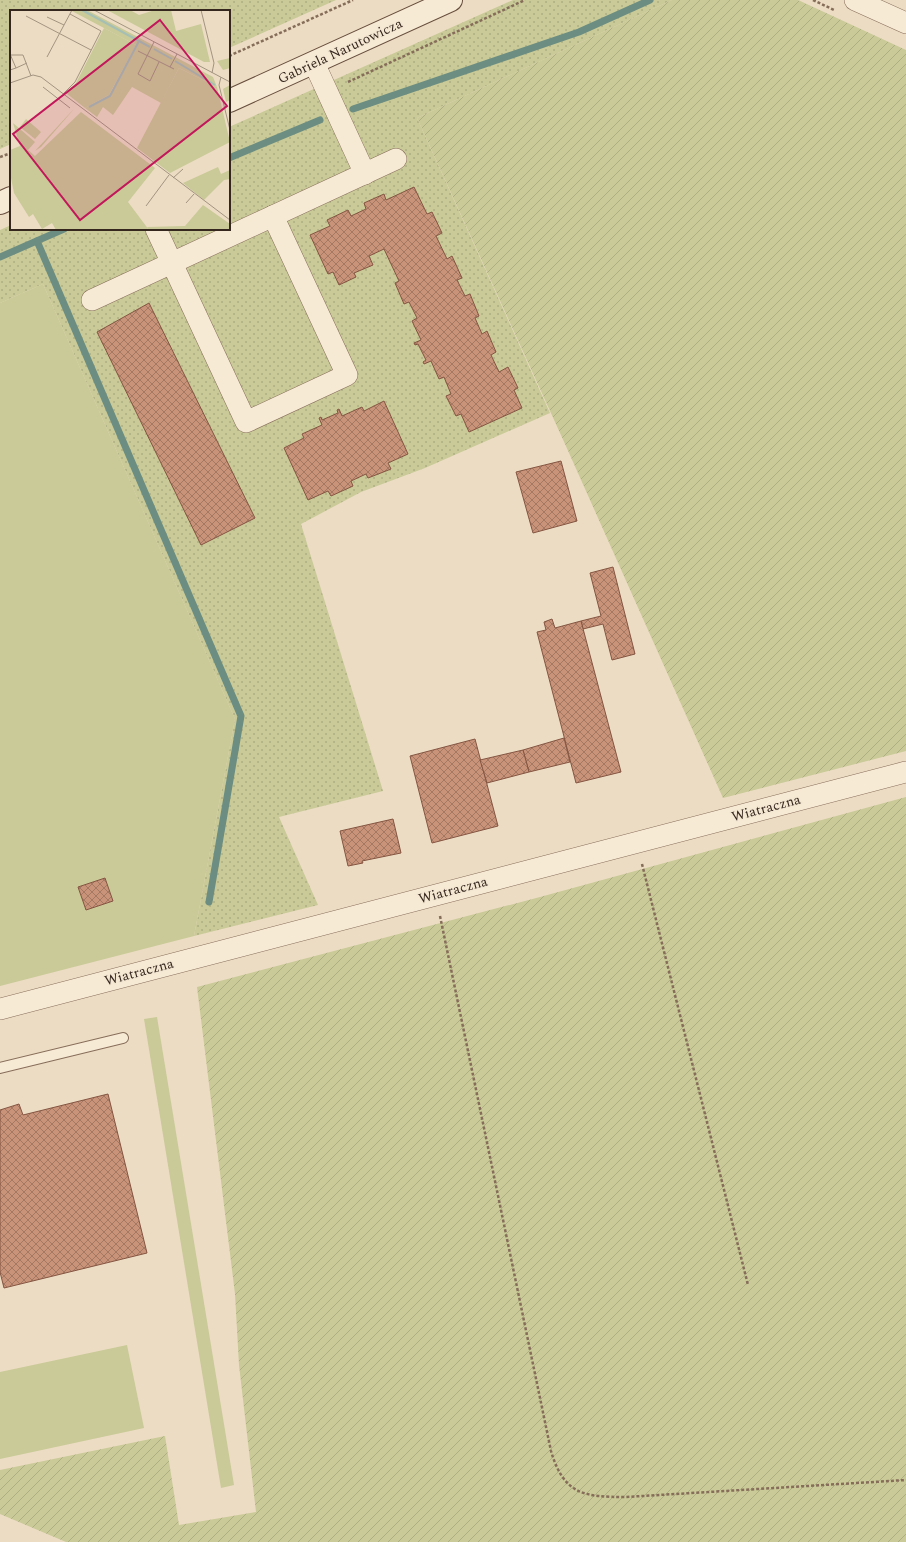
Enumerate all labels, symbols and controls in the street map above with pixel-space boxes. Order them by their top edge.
inset map [10,10,230,230]
street label: Gabriela Narutowicza [274,13,406,89]
street label: Wiatraczna [729,789,803,827]
street label: Wiatraczna [416,871,490,909]
street label: Wiatraczna [102,953,176,991]

